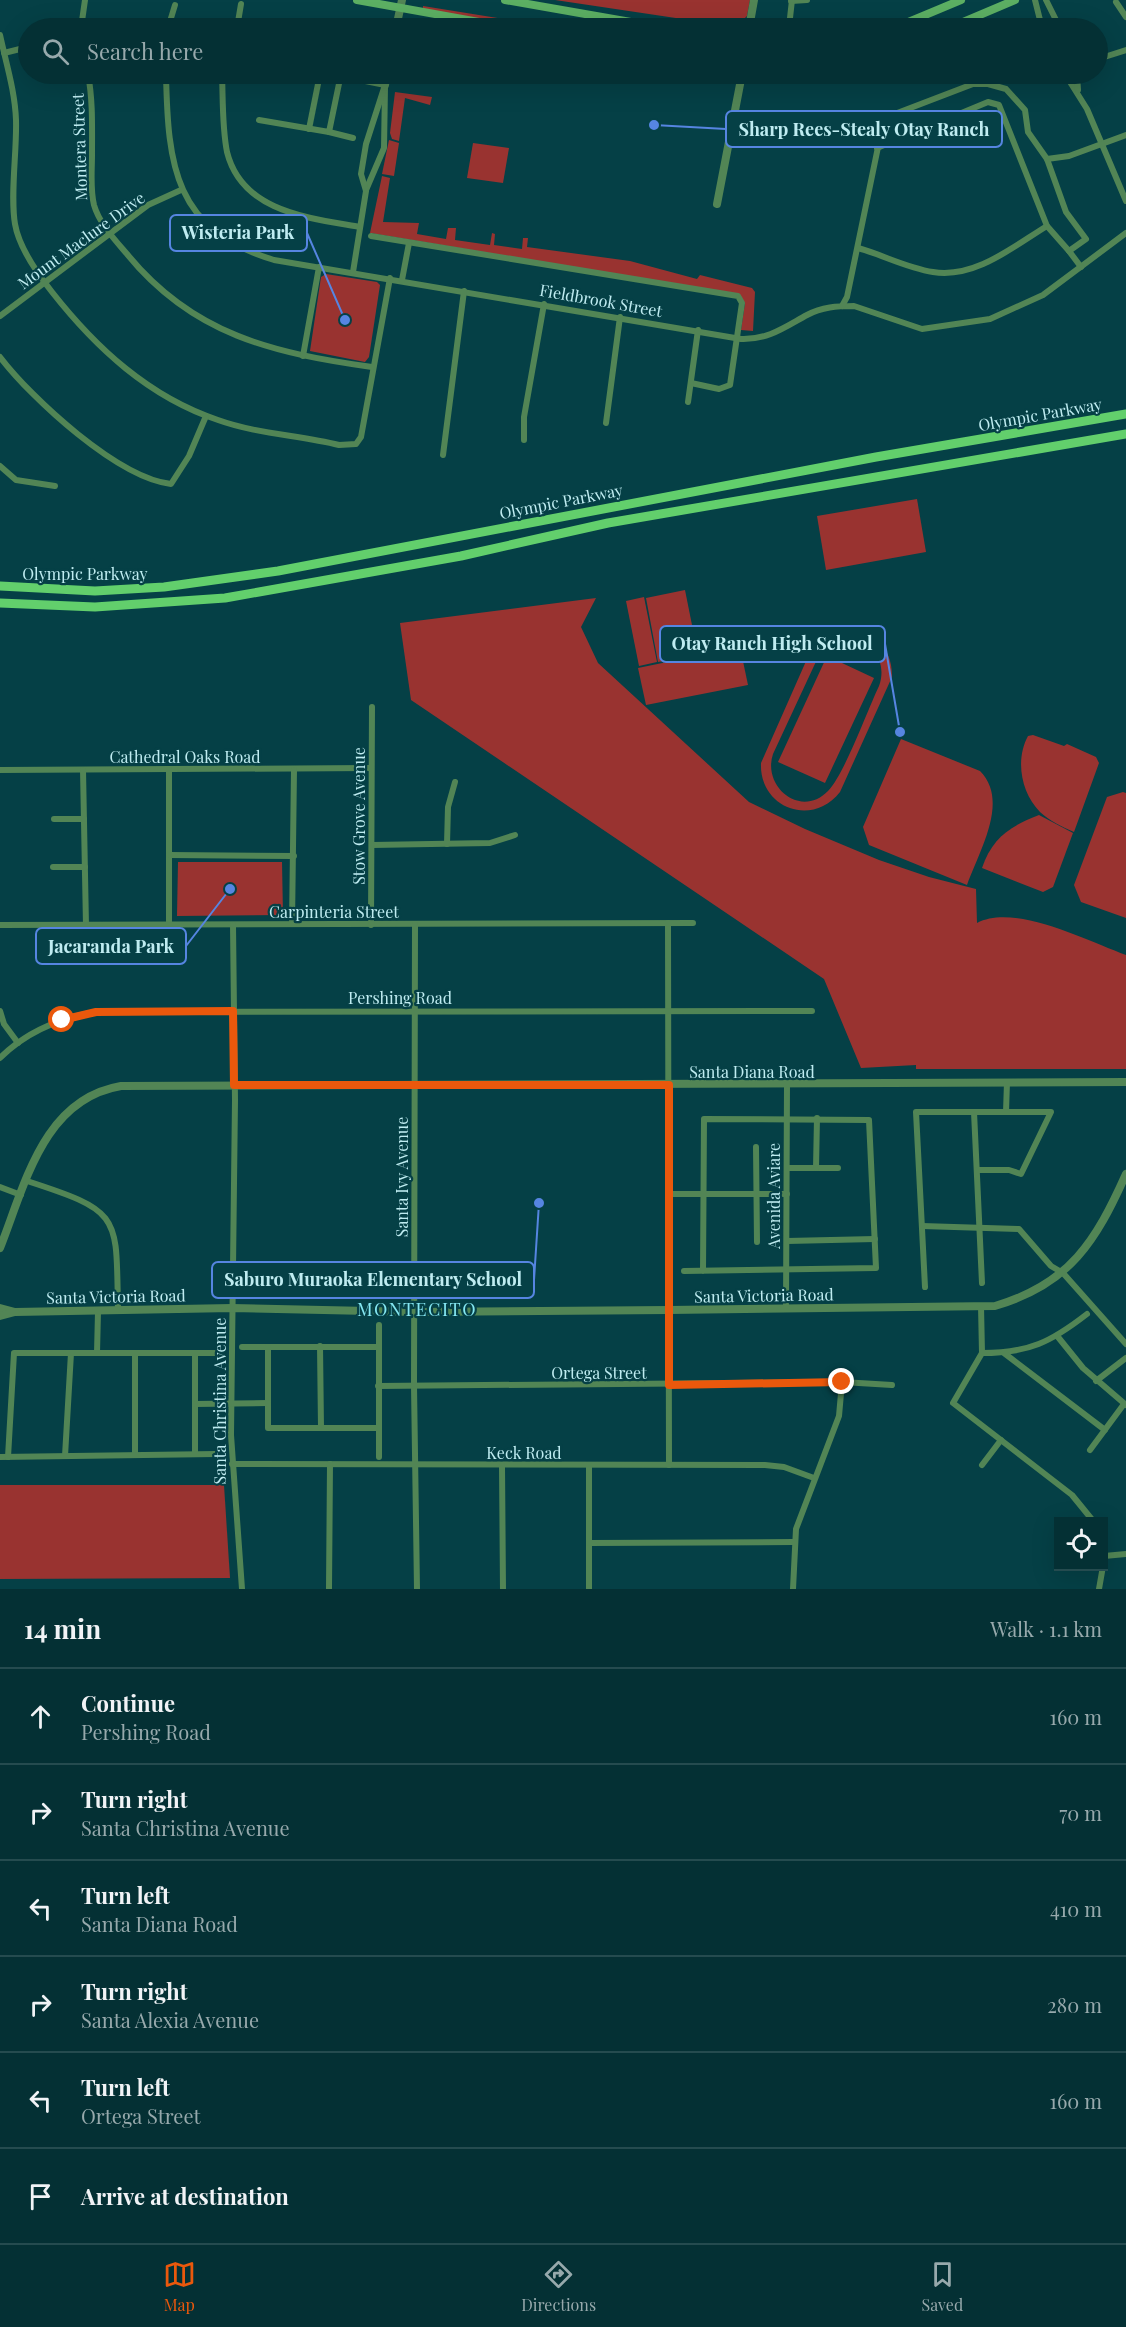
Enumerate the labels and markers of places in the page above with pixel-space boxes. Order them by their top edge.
callout: Sharp Rees-Stealy Otay Ranch [726,111,1002,147]
callout: Wisteria Park [170,215,307,251]
callout: Otay Ranch High School [660,626,885,662]
callout: Jacaranda Park [36,928,186,964]
callout: Saburo Muraoka Elementary School [212,1262,534,1298]

